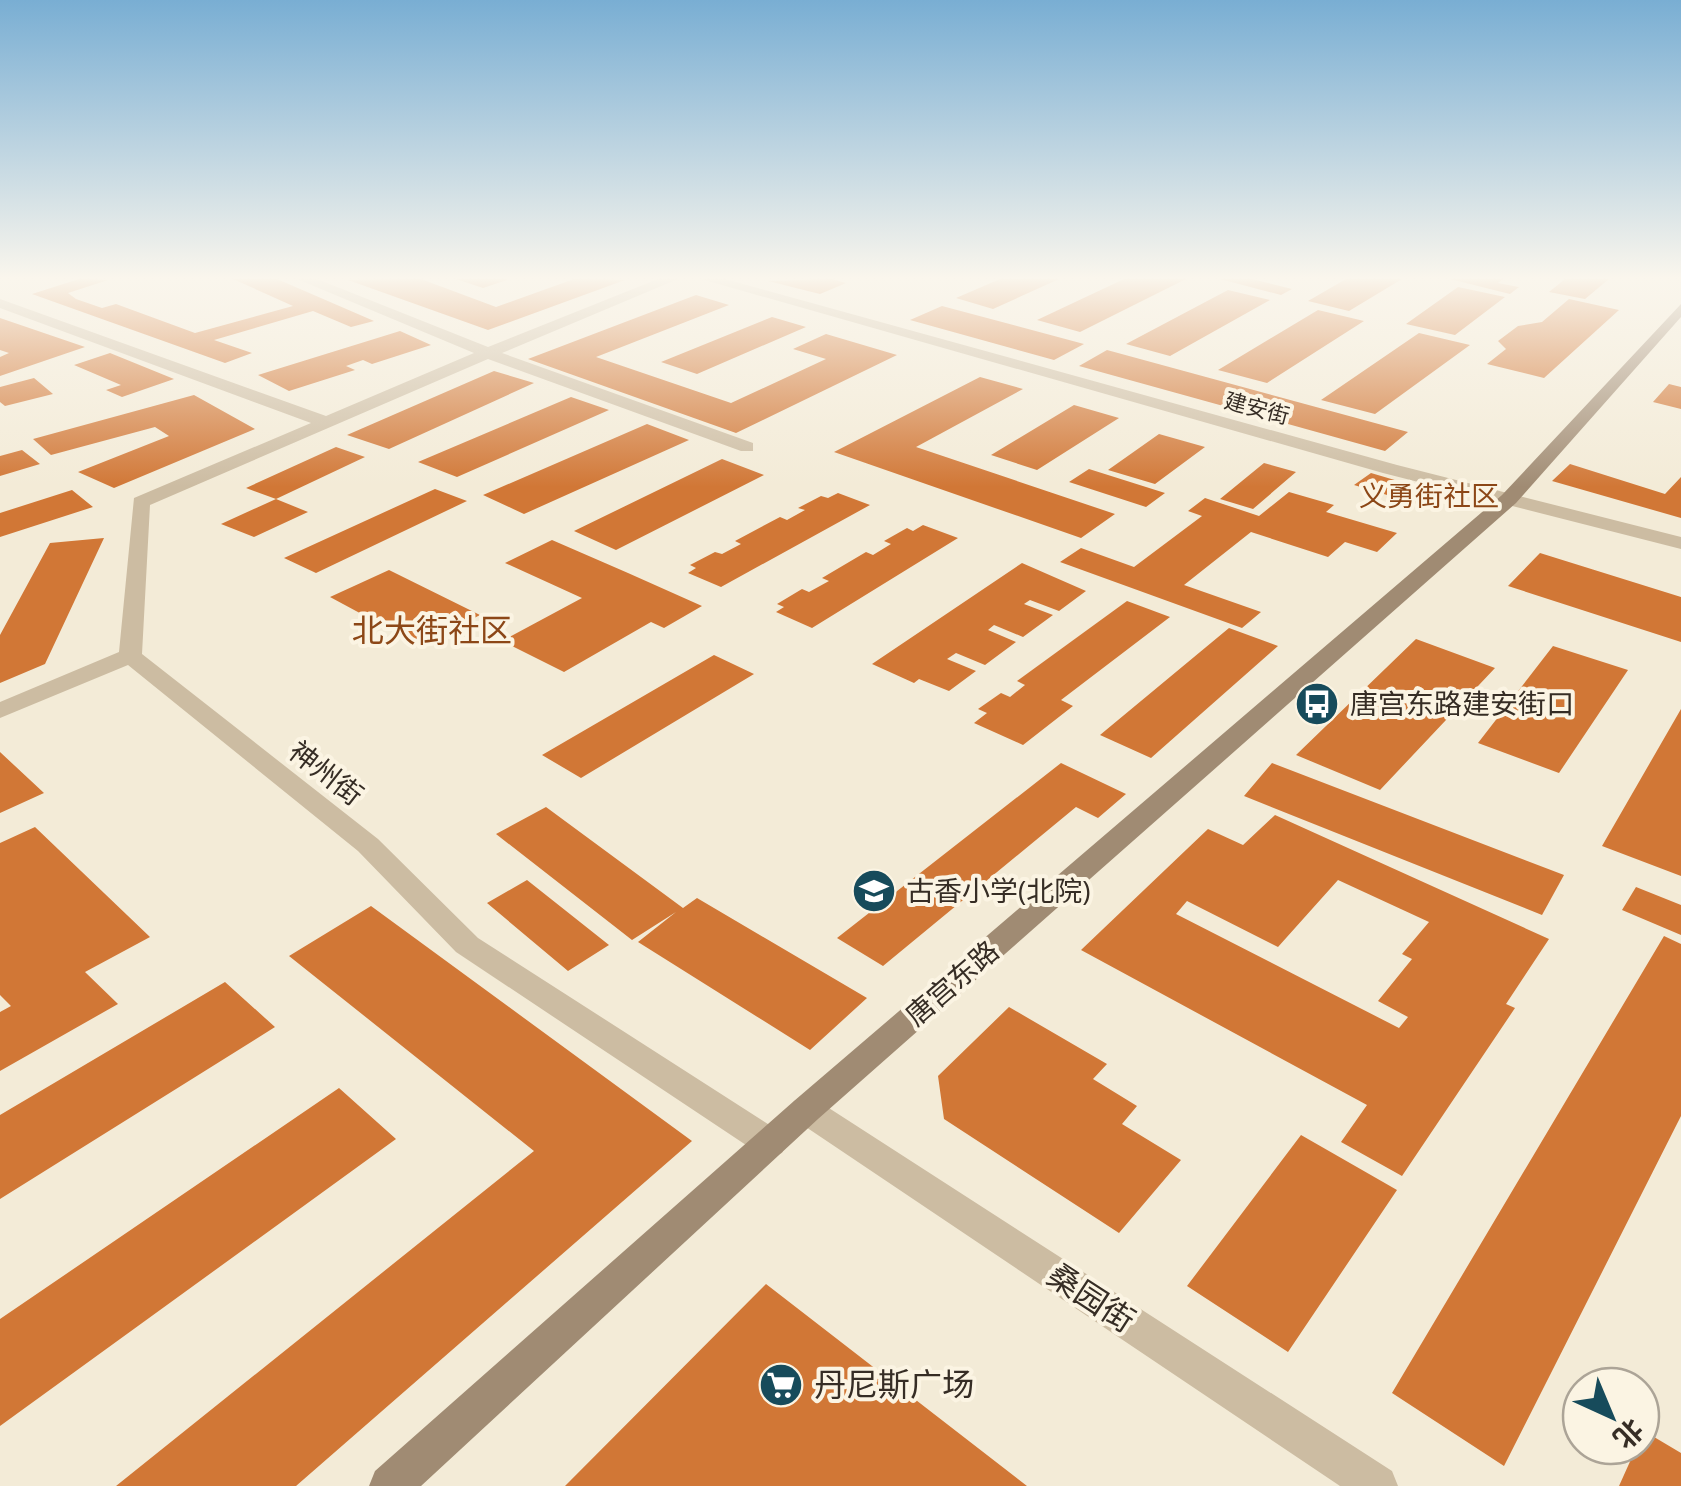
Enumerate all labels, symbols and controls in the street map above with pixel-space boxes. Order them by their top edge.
street label: 建安街 [1221,384,1293,430]
district label: 义勇街社区 [1359,476,1499,514]
district label: 北大街社区 [352,608,512,651]
bus stop icon: 唐宫东路建安街口 [1294,681,1340,727]
place label: 唐宫东路建安街口 [1350,684,1574,722]
street label: 神州街 [282,731,371,813]
school or university icon: 古香小学(北院) [851,868,897,914]
place label: 古香小学(北院) [906,871,1091,909]
street label: 唐宫东路 [897,931,1006,1033]
street label: 桑园街 [1040,1253,1144,1341]
supermarket icon: 丹尼斯广场 [758,1362,804,1408]
place label: 丹尼斯广场 [814,1362,974,1405]
north arrow [1561,1366,1661,1466]
text: 北 [1606,1411,1652,1458]

